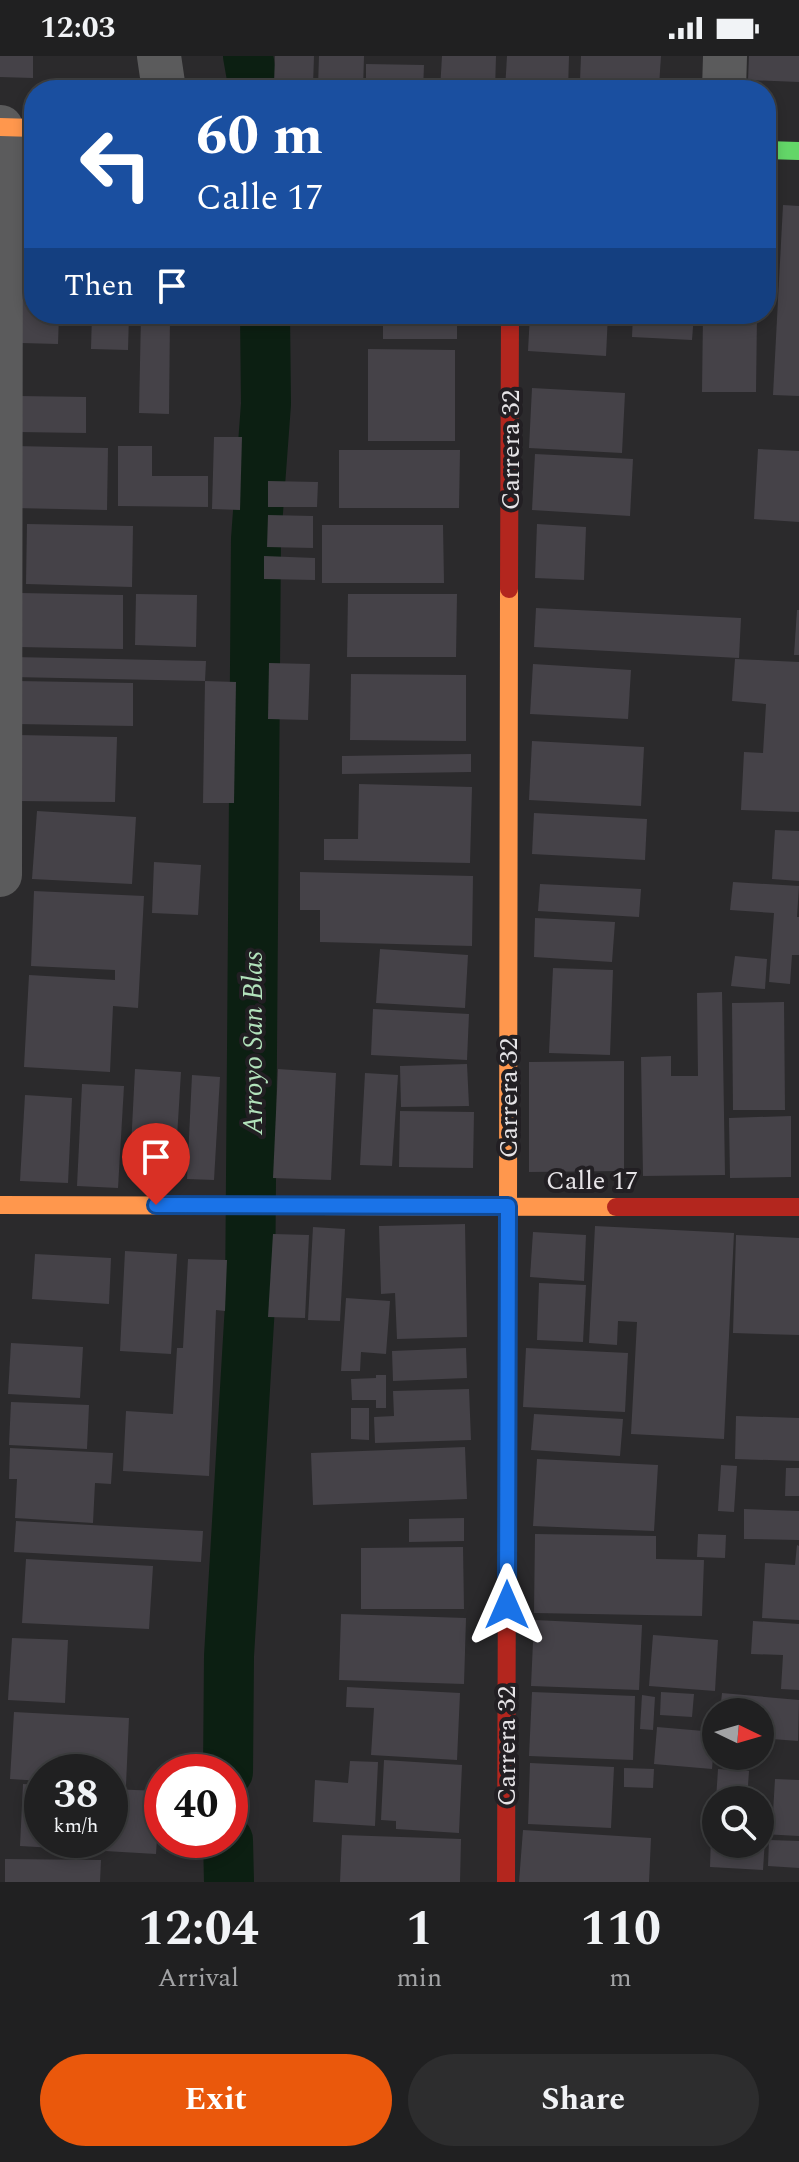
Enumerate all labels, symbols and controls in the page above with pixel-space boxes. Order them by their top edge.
text: 12:03 [40,5,115,51]
text: 60 m [196,94,323,179]
icon: left [64,112,168,216]
text: Calle 17 [196,171,323,226]
text: Then [64,263,134,309]
icon: arrive [150,264,194,308]
street label: Carrera 32 [491,390,531,510]
water label: Arroyo San Blas [232,951,275,1136]
street label: Carrera 32 [489,1038,529,1158]
pin [122,1123,190,1205]
icon: arrive [134,1135,178,1179]
street label: Calle 17 [546,1161,638,1201]
position arrow [465,1563,549,1647]
street label: Carrera 32 [487,1686,527,1806]
north arrow [702,1698,774,1770]
map controls [702,1698,774,1858]
speed limit sign: 40 [144,1754,248,1858]
text: 38 [54,1765,98,1826]
button: search [702,1786,774,1858]
text: km/h [54,1811,99,1841]
text: 12:04 [138,1893,259,1966]
text: 1 [406,1893,433,1966]
text: 110 [580,1893,661,1966]
text: Arrival [158,1958,239,1998]
text: min [397,1958,442,1998]
text: m [609,1958,632,1998]
button: Exit [40,2054,392,2146]
button: Share [408,2054,759,2146]

